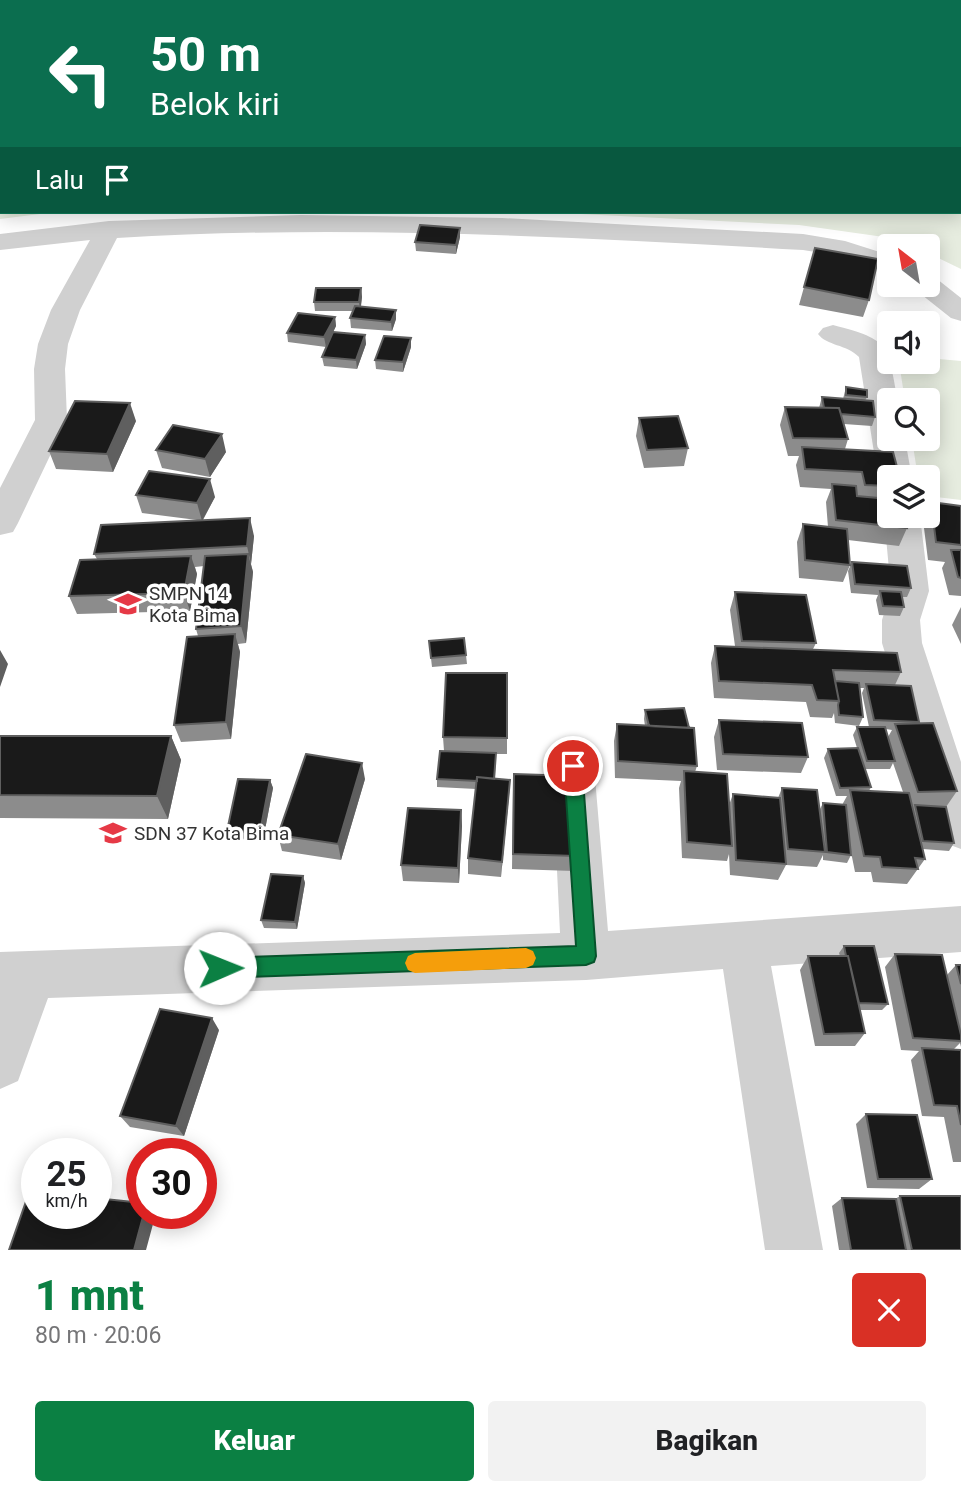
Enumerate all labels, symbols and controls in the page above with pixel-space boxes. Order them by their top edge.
text: 50 m [150,26,261,83]
icon: left [35,28,126,119]
text: Belok kiri [150,85,280,123]
icon: arrive [98,161,136,199]
text: Lalu [35,165,84,195]
north arrow [877,234,940,298]
map controls [877,234,940,528]
button: sound [877,311,940,374]
button: search [877,388,940,451]
button: layers [877,465,940,528]
place label: SMPN 14 Kota Bima [149,582,236,627]
school or university icon: SMPN 14 Kota Bima [113,589,143,619]
pin [543,736,603,796]
icon: arrive [554,747,592,785]
school or university icon: SDN 37 Kota Bima [98,818,128,848]
place label: SDN 37 Kota Bima [134,822,289,845]
position arrow [183,931,257,1005]
speed limit sign: 30 [126,1138,217,1229]
text: 25 [46,1154,87,1195]
text: km/h [45,1190,88,1211]
text: 1 mnt [35,1271,144,1320]
button: close [852,1273,926,1347]
text: 80 m · 20:06 [35,1322,161,1349]
button: Keluar [35,1401,474,1481]
button: Bagikan [488,1401,926,1481]

